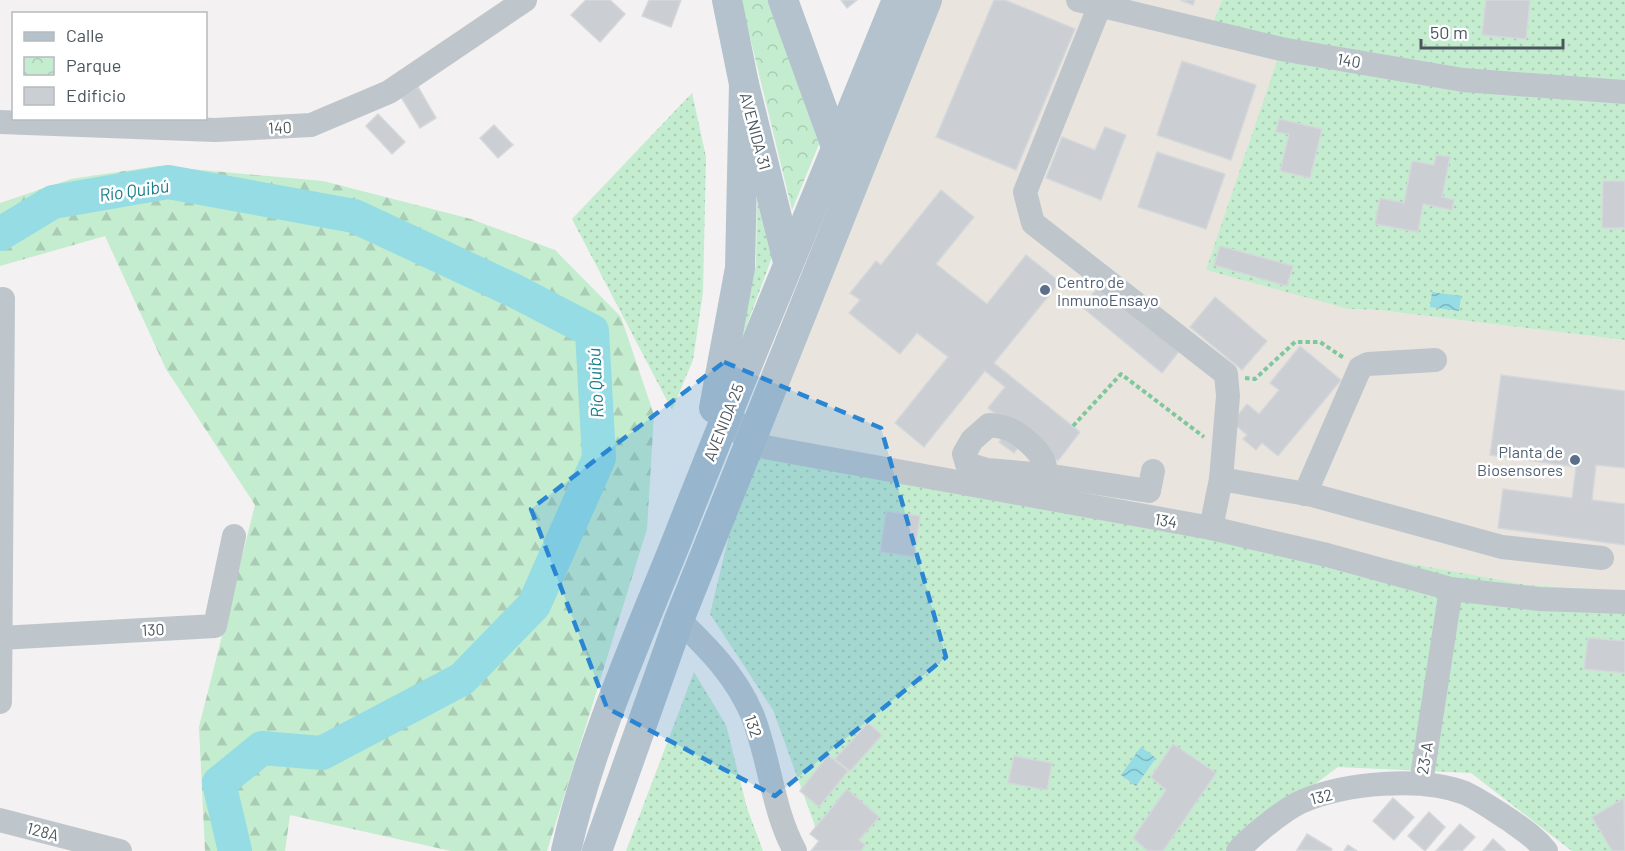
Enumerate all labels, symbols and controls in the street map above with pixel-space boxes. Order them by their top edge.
legend [12,12,207,120]
scale bar [1421,12,1564,50]
text: 50 m [1430,21,1468,43]
text: Calle [66,24,104,46]
street label: 140 [1336,49,1362,71]
text: Parque [66,54,121,76]
text: Edificio [66,84,126,106]
street label: AVENIDA 31 [737,90,775,172]
street label: 140 [268,117,292,137]
water label: Río Quibú [98,174,170,206]
place label: Centro de InmunoEnsayo [1057,272,1159,309]
marker: Centro de InmunoEnsayo [1038,283,1052,297]
water label: Río Quibú [582,347,608,419]
street label: AVENIDA 25 [699,380,747,464]
place label: Planta de Biosensores [1477,442,1563,479]
marker: Planta de Biosensores [1568,453,1582,467]
street label: 134 [1153,509,1179,531]
street label: 130 [141,619,165,639]
street label: 132 [742,712,766,740]
street label: 23-A [1412,740,1436,776]
street label: 132 [1308,784,1334,808]
street label: 128A [25,818,61,844]

